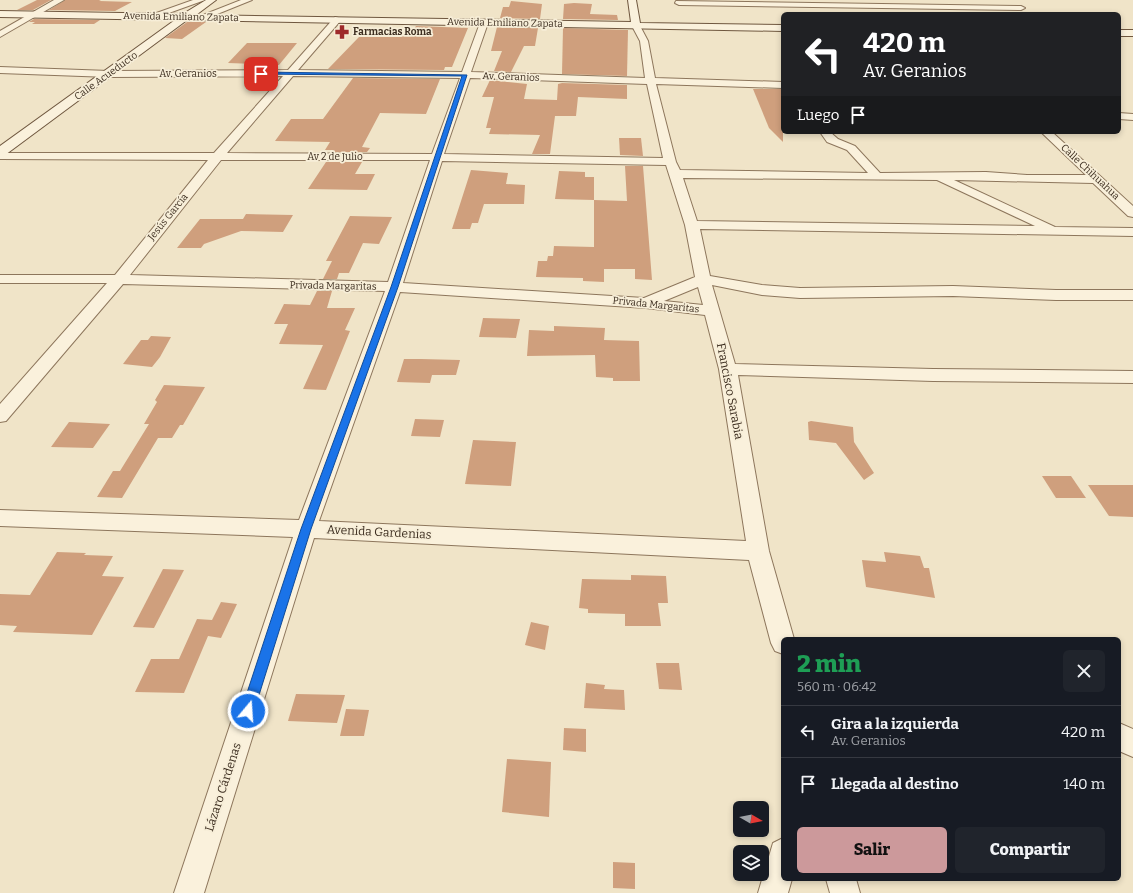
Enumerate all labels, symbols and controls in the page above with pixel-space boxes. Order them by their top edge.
street label: Avenida Emiliano Zapata [123,10,239,24]
street label: Avenida Emiliano Zapata [447,16,563,30]
pharmacy icon: Farmacias Roma [334,24,350,40]
place label: Farmacias Roma [353,26,432,38]
text: 420 m [863,26,945,59]
icon: left [797,28,849,80]
street label: Calle Acueducto [72,49,140,103]
pin [244,57,278,91]
text: Av. Geranios [863,60,967,82]
icon: arrive [250,63,272,85]
street label: Av. Geranios [159,68,217,80]
street label: Av. Geranios [482,70,540,84]
icon: arrive [847,104,869,126]
text: Luego [797,106,839,124]
street label: Calle Chihuahua [1058,142,1122,203]
street label: Av 2 de Julio [307,151,363,163]
street label: Jesús García [144,190,191,244]
street label: Privada Margaritas [289,279,377,293]
street label: Privada Margaritas [612,294,700,316]
street label: Francisco Sarabia [714,342,746,441]
street label: Avenida Gardenias [326,522,432,542]
text: 2 min [797,650,861,678]
button: close [1063,650,1105,692]
text: 560 m · 06:42 [797,679,876,694]
position arrow [227,690,269,732]
text: Gira a la izquierda [831,715,959,733]
icon: left [797,721,819,743]
text: 420 m [1061,723,1105,741]
text: Av. Geranios [831,733,906,748]
street label: Lázaro Cárdenas [202,741,244,833]
icon: arrive [797,773,819,795]
text: Llegada al destino [831,775,959,793]
text: 140 m [1063,775,1105,793]
north arrow [733,801,769,837]
map controls [733,801,769,881]
button: Salir [797,827,947,873]
button: Compartir [955,827,1105,873]
button: layers [733,845,769,881]

